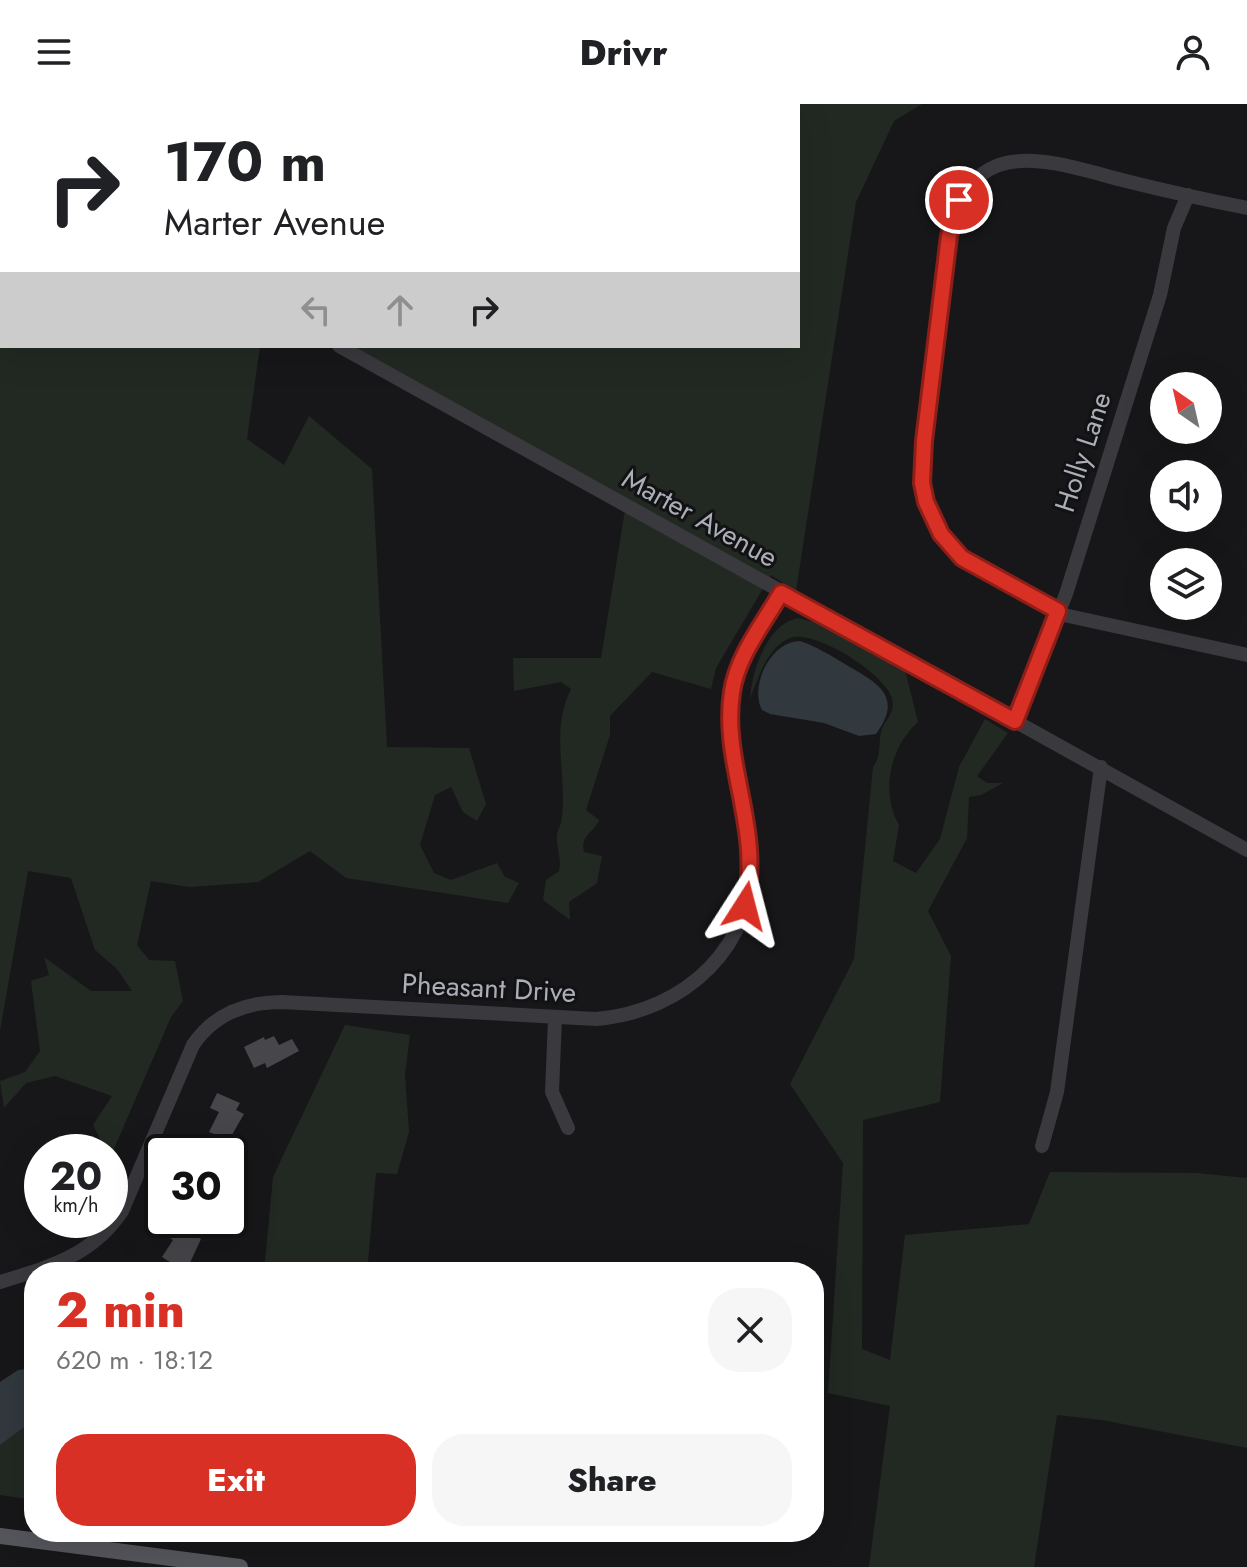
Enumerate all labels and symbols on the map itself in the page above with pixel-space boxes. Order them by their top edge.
pin [925,166,993,234]
north arrow [1150,372,1222,444]
street label: Holly Lane [1044,387,1122,517]
street label: Marter Avenue [615,458,785,578]
position arrow [703,864,787,948]
street label: Pheasant Drive [401,963,577,1013]
speed limit sign: 30 [144,1134,248,1238]

